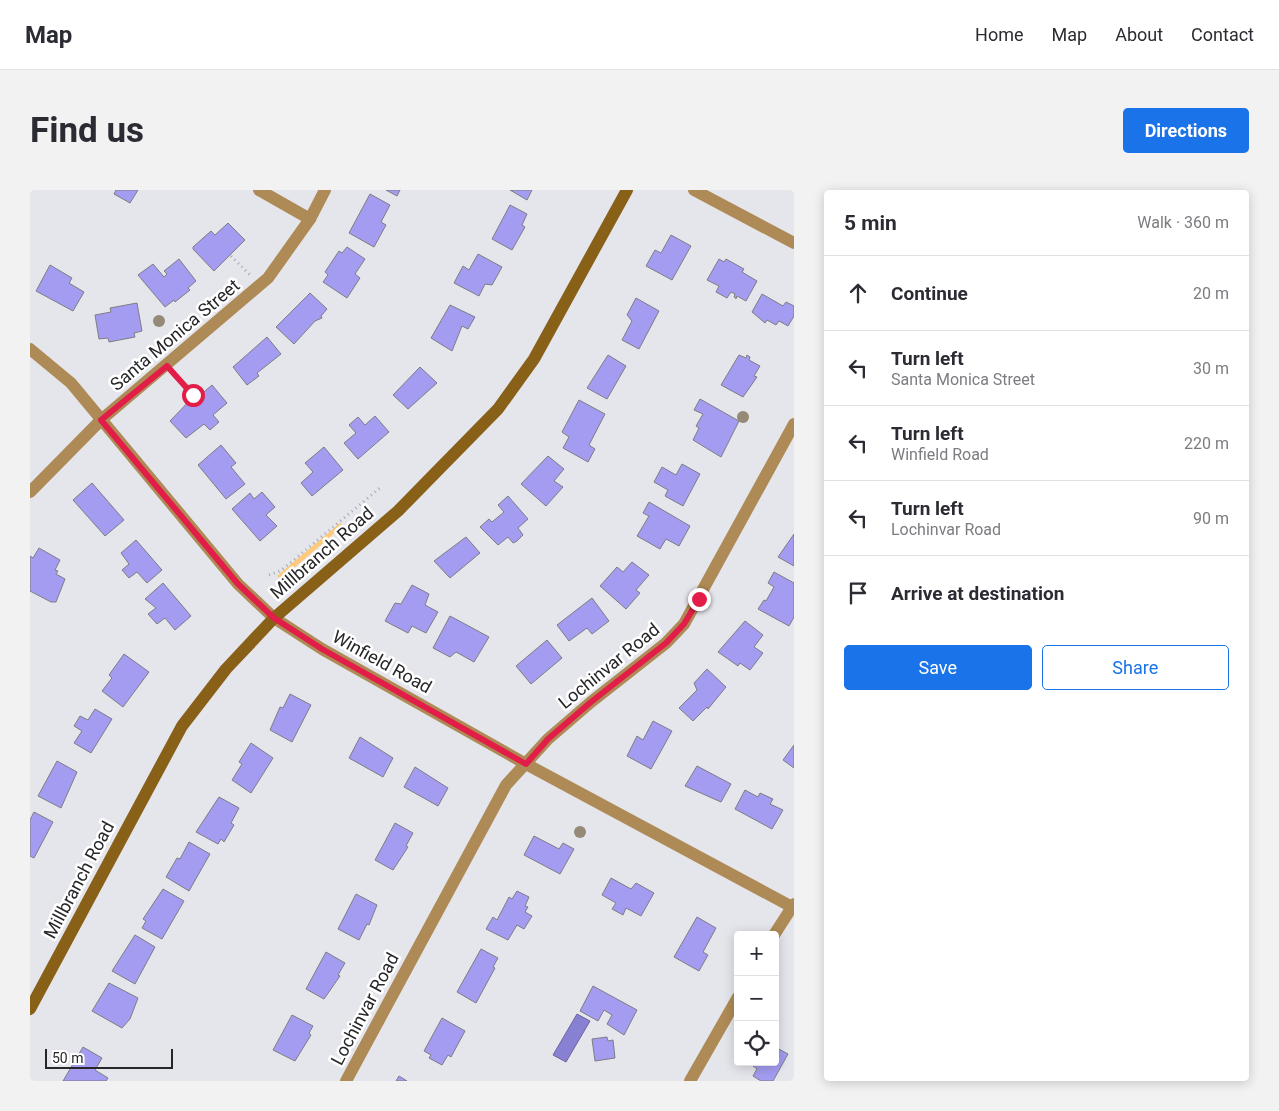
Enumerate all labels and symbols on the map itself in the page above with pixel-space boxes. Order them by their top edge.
street label: Santa Monica Street [106,274,244,395]
route start [182,384,205,407]
street label: Millbranch Road [266,502,377,603]
route end [688,588,711,611]
street label: Lochinvar Road [554,618,663,713]
street label: Winfield Road [329,626,435,697]
street label: Millbranch Road [39,818,118,942]
street label: Lochinvar Road [326,949,403,1068]
scale bar [45,1046,172,1069]

